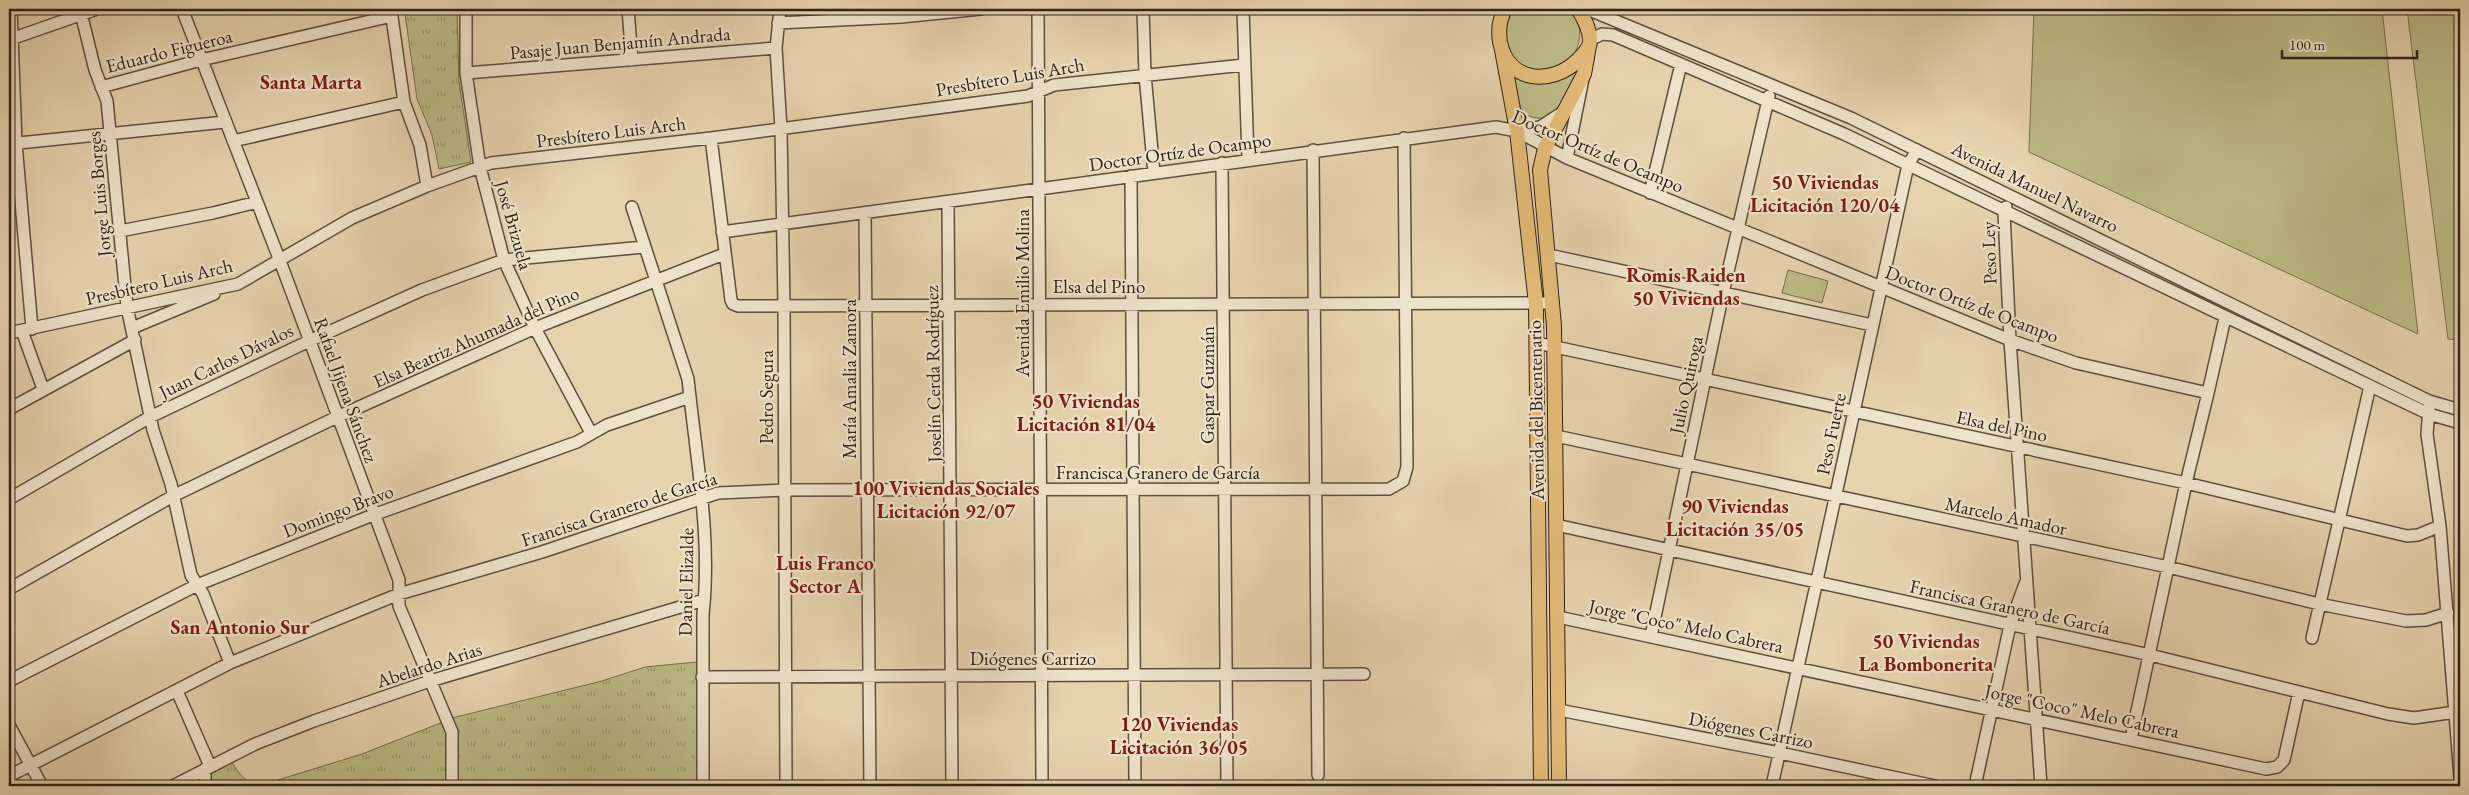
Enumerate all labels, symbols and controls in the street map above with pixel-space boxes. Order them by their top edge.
street label: Pasaje Juan Benjamín Andrada [508,21,732,65]
street label: Eduardo Figueroa [103,23,235,79]
scale bar [2282,28,2416,60]
text: 100 m [2289,35,2326,54]
street label: Presbítero Luis Arch [934,52,1086,102]
district label: Santa Marta [260,69,362,95]
street label: Doctor Ortíz de Ocampo [1509,104,1687,198]
street label: Presbítero Luis Arch [535,110,687,154]
street label: Doctor Ortíz de Ocampo [1087,127,1273,177]
street label: Jorge Luis Borges [81,130,117,260]
street label: Avenida Manuel Navarro [1946,135,2123,238]
district label: 50 Viviendas Licitación 120/04 [1750,169,1900,218]
street label: José Brizuela [489,175,539,273]
street label: Avenida Emilio Molina [1010,209,1035,378]
street label: Peso Ley [1975,220,2003,285]
street label: Presbítero Luis Arch [83,253,235,311]
street label: Doctor Ortíz de Ocampo [1882,259,2062,349]
district label: Romis Raiden 50 Viviendas [1626,262,1746,311]
street label: Elsa del Pino [1053,274,1145,299]
street label: Elsa Beatriz Ahumada del Pino [369,280,583,394]
street label: Joselín Cerda Rodríguez [919,284,947,465]
street label: María Amalia Zamora [837,299,862,459]
street label: Rafael Jijena Sánchez [308,314,384,467]
street label: Juan Carlos Dávalos [153,318,297,405]
street label: Avenida del Bicentenario [1522,320,1550,501]
street label: Gaspar Guzmán [1195,326,1220,444]
street label: Julio Quiroga [1663,333,1709,438]
street label: Pedro Segura [754,349,779,444]
district label: 50 Viviendas Licitación 81/04 [1017,388,1156,437]
street label: Peso Fuerte [1810,391,1852,477]
street label: Elsa del Pino [1954,404,2050,448]
street label: Francisca Granero de García [1056,460,1261,485]
street label: Francisca Granero de García [518,465,720,552]
district label: 100 Viviendas Sociales Licitación 92/07 [853,475,1039,524]
street label: Domingo Bravo [279,478,397,544]
street label: Marcelo Amador [1943,491,2070,541]
district label: 90 Viviendas Licitación 35/05 [1666,493,1804,542]
street label: Daniel Elizalde [673,527,699,637]
district label: Luis Franco Sector A [776,550,874,599]
street label: Francisca Granero de García [1907,574,2113,641]
street label: Jorge "Coco" Melo Cabrera [1585,593,1786,659]
district label: San Antonio Sur [171,614,310,640]
district label: 50 Viviendas La Bombonerita [1859,628,1994,677]
street label: Abelardo Arias [372,636,485,694]
street label: Diógenes Carrizo [970,646,1096,671]
street label: Jorge "Coco" Melo Cabrera [1981,678,2182,744]
street label: Diógenes Carrizo [1687,706,1815,754]
district label: 120 Viviendas Licitación 36/05 [1110,711,1248,760]

